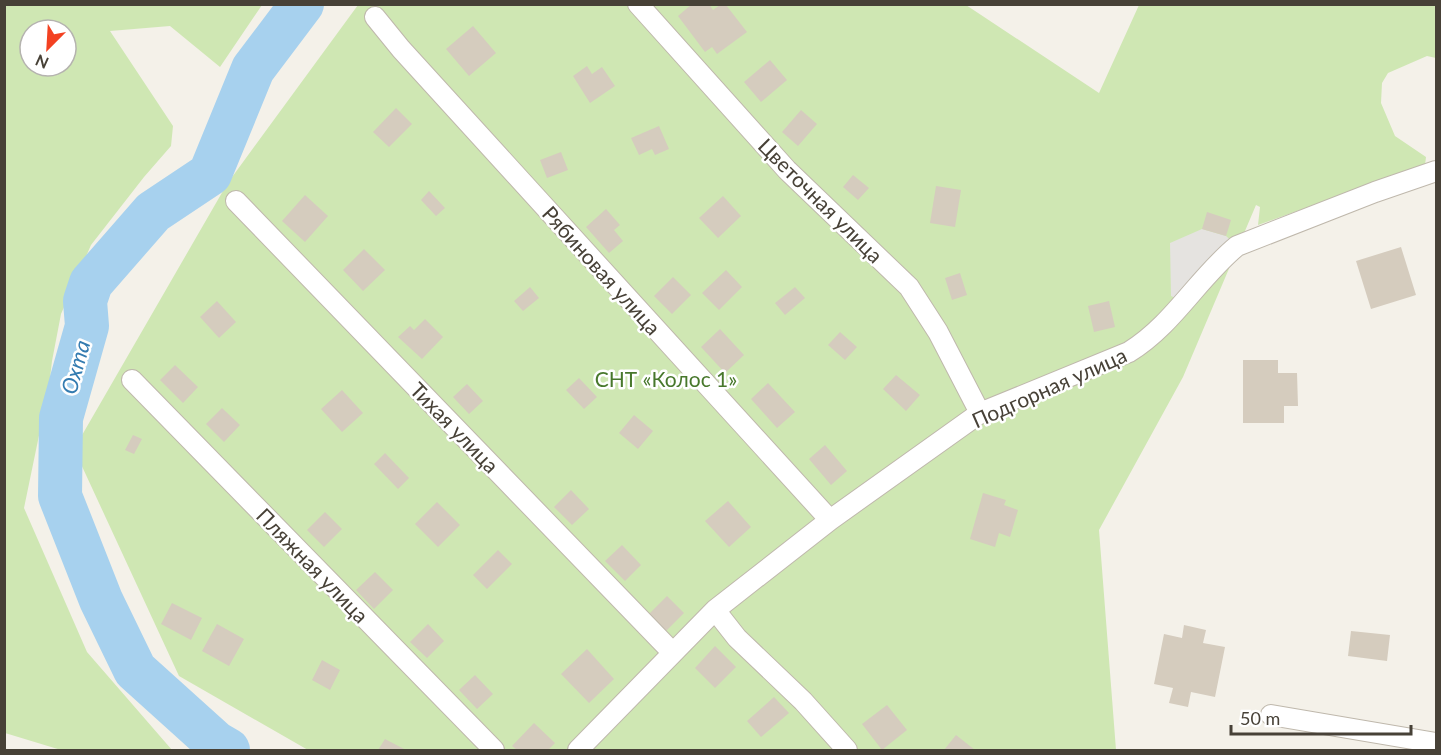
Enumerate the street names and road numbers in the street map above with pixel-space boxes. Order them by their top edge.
street label: Цветочная улица [754,133,888,267]
street label: Рябиновая улица [538,201,666,339]
street label: Подгорная улица [968,342,1130,432]
street label: Тихая улица [406,377,504,477]
street label: Пляжная улица [252,502,374,628]

